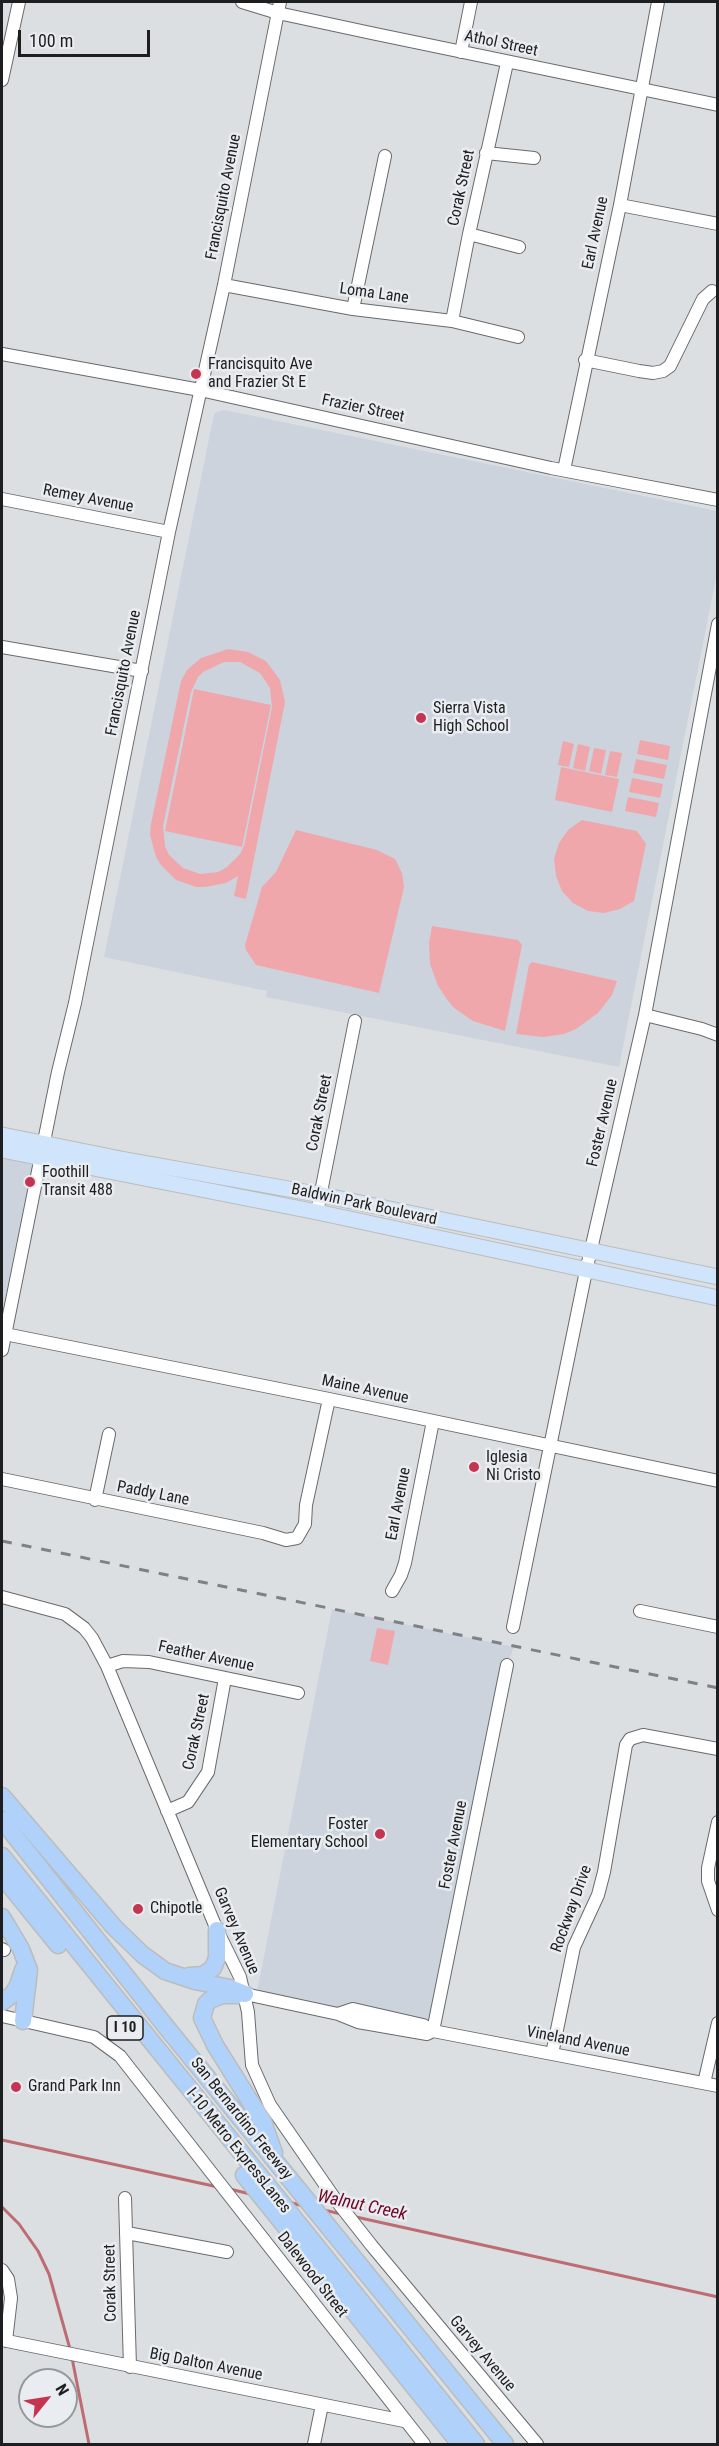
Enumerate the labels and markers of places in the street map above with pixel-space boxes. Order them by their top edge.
place label: Francisquito Ave and Frazier St E [208,355,313,393]
marker: Francisquito Ave and Frazier St E [189,367,203,381]
place label: Sierra Vista High School [433,699,509,737]
marker: Sierra Vista High School [414,711,428,725]
place label: Foothill Transit 488 [42,1163,113,1201]
marker: Foothill Transit 488 [23,1175,37,1189]
place label: Iglesia Ni Cristo [486,1448,541,1486]
marker: Iglesia Ni Cristo [467,1460,481,1474]
place label: Foster Elementary School [251,1815,368,1853]
marker: Foster Elementary School [373,1827,387,1841]
place label: Chipotle [150,1899,202,1919]
marker: Chipotle [131,1902,145,1916]
place label: Grand Park Inn [28,2077,121,2097]
marker: Grand Park Inn [9,2080,23,2094]

